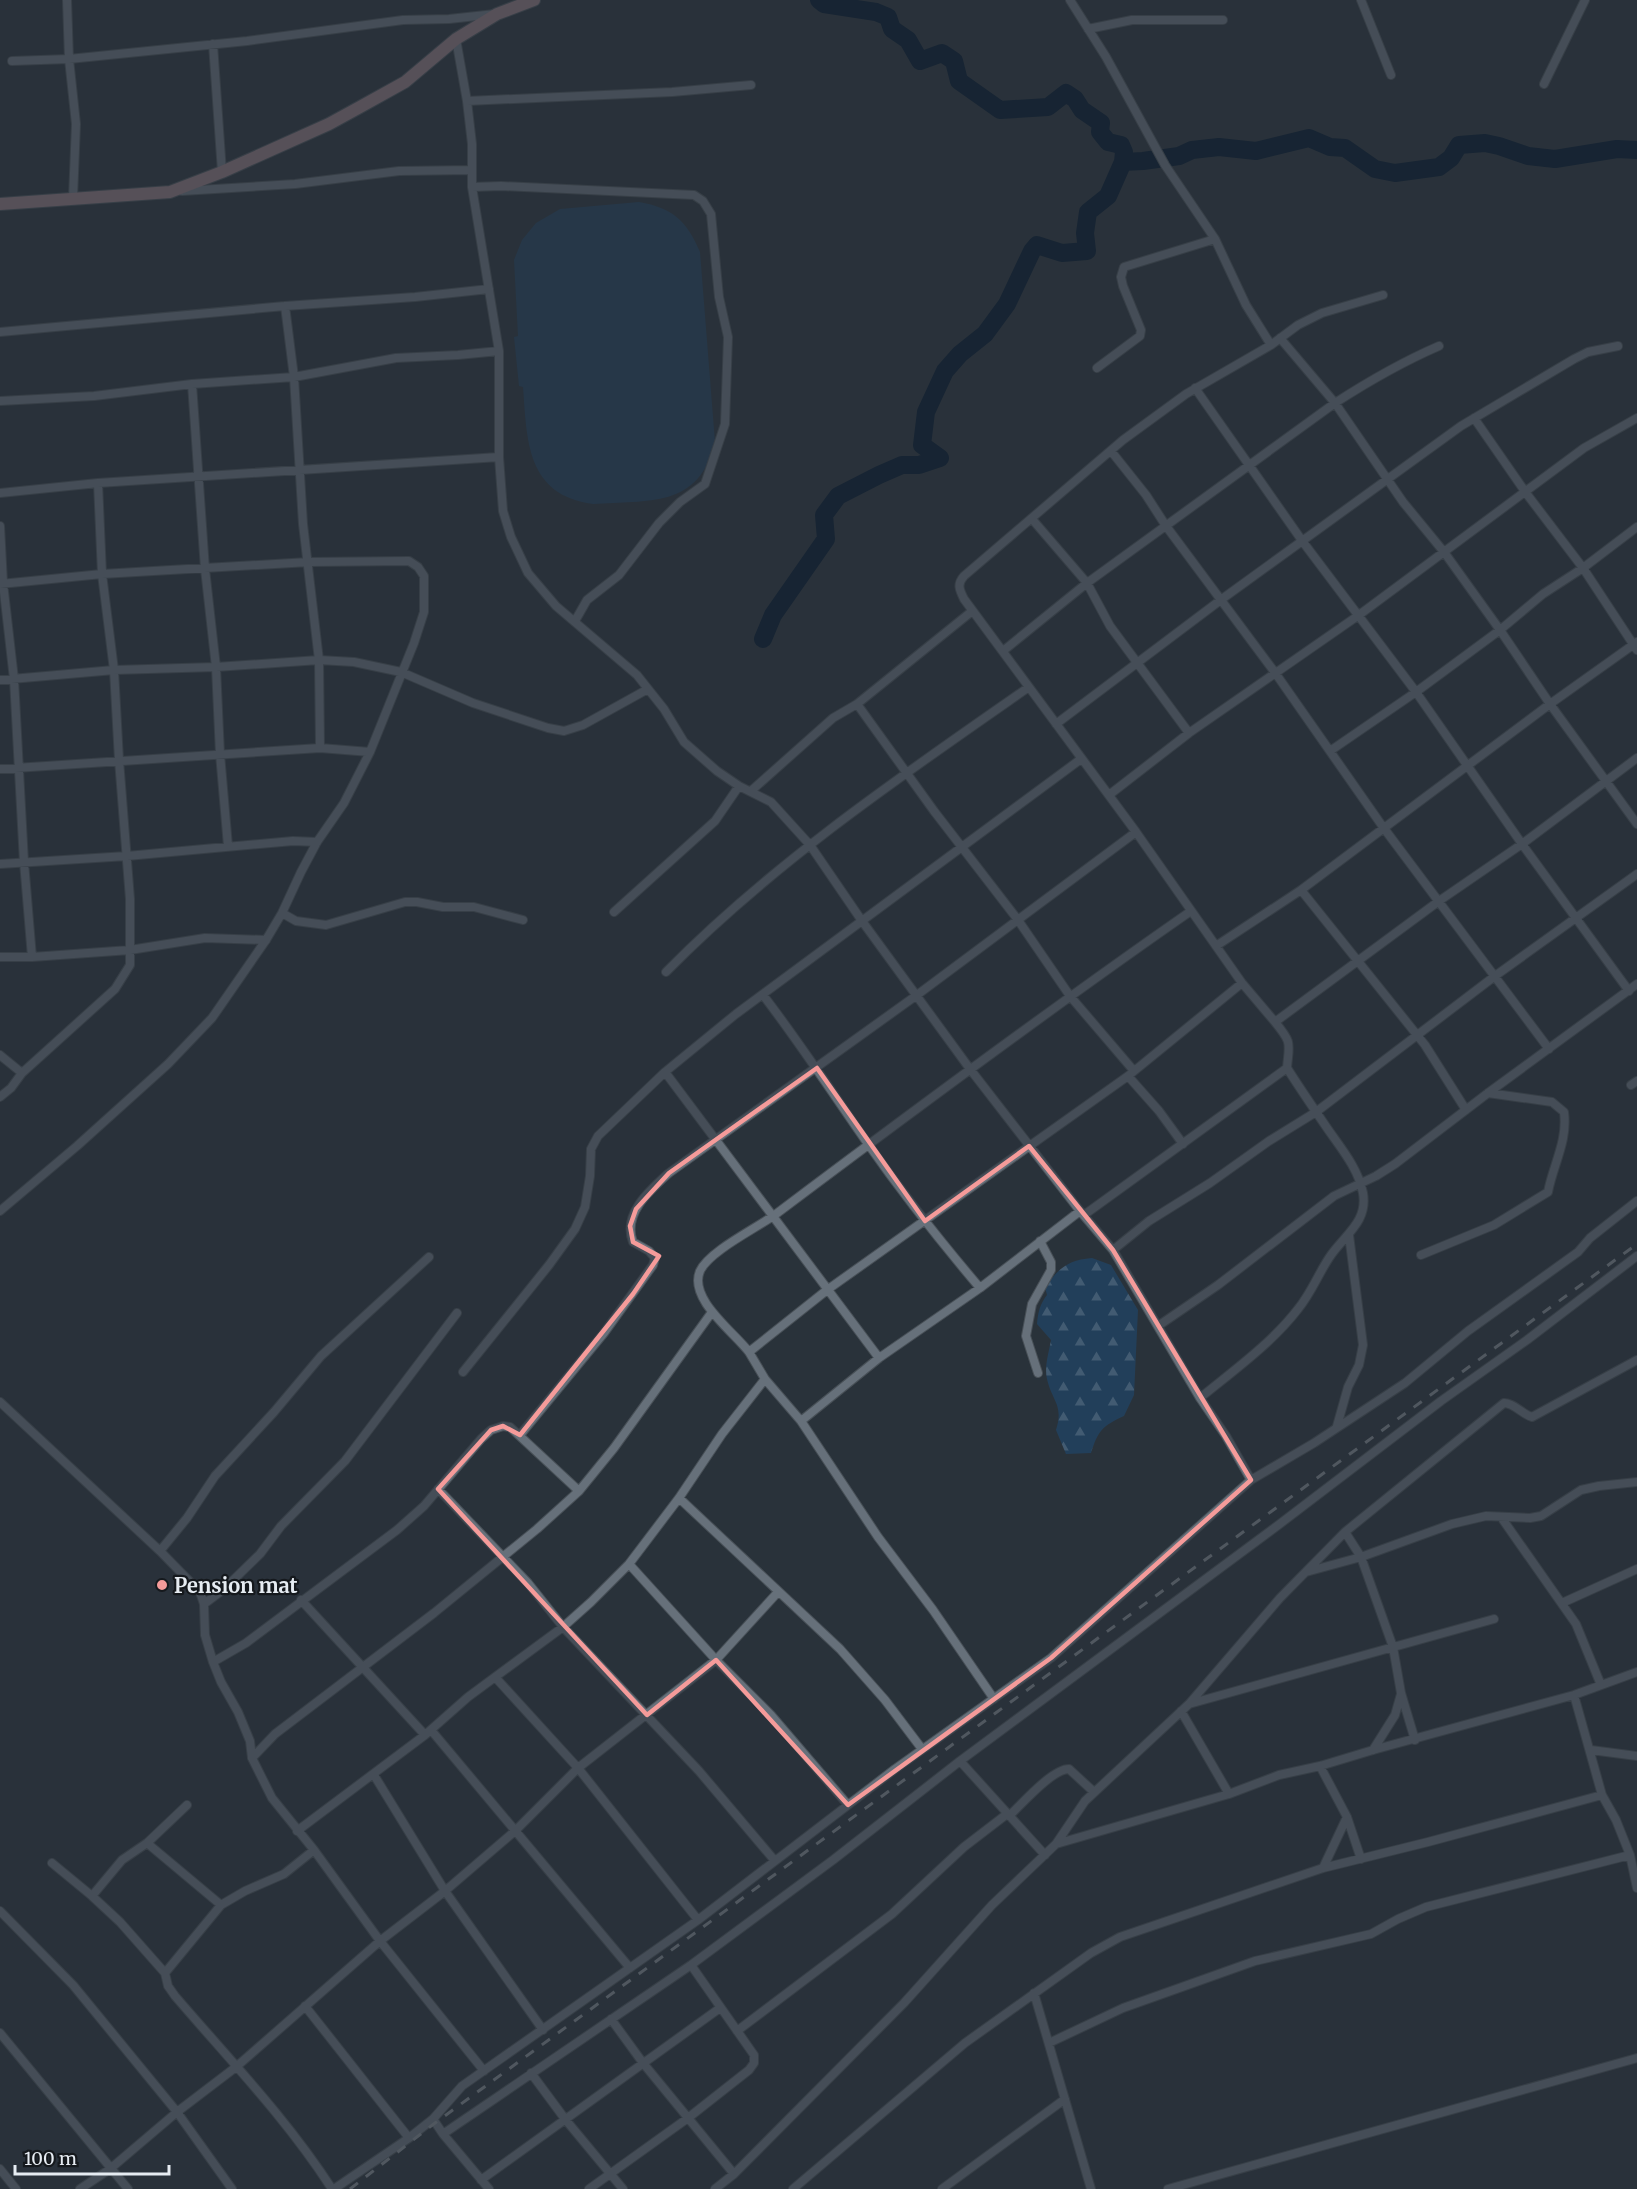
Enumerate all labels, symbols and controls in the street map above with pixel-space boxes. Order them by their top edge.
place label: Pension mat [174,1573,298,1598]
marker: Pension mat [155,1578,169,1592]
scale bar [15,2138,170,2176]
text: 100 m [24,2147,77,2170]

